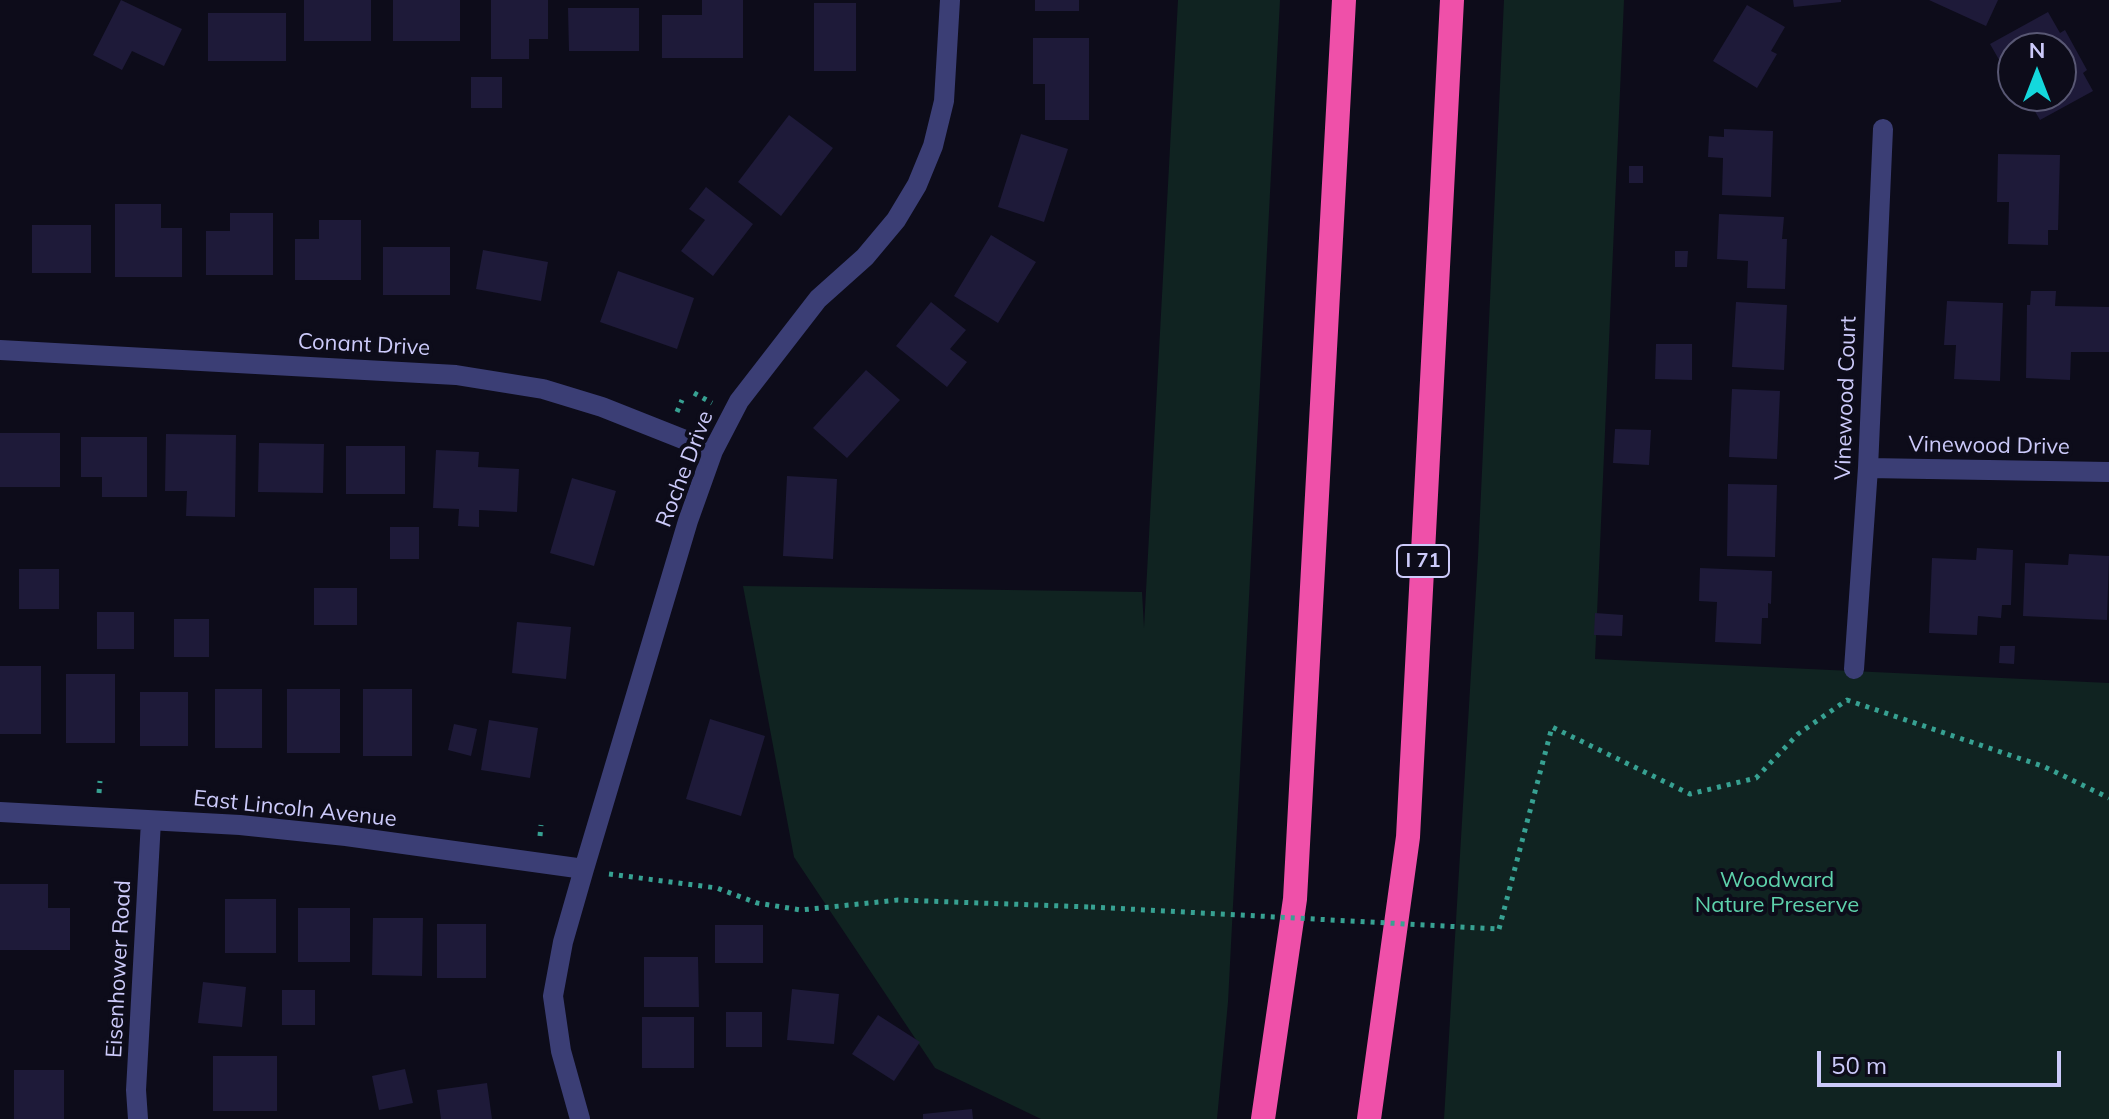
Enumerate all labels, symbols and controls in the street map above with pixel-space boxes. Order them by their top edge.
north arrow [1997,32,2077,112]
text: N [2029,36,2045,64]
street label: Vinewood Court [1830,316,1862,480]
street label: Conant Drive [297,328,431,362]
street label: Roche Drive [651,407,719,531]
street label: Vinewood Drive [1908,431,2070,461]
road number: I 71 [1397,545,1449,577]
street label: East Lincoln Avenue [192,785,398,833]
park label: Woodward Nature Preserve [1695,867,1859,918]
street label: Eisenhower Road [101,880,137,1058]
scale bar [1821,1035,2065,1085]
text: 50 m [1831,1050,1887,1080]

